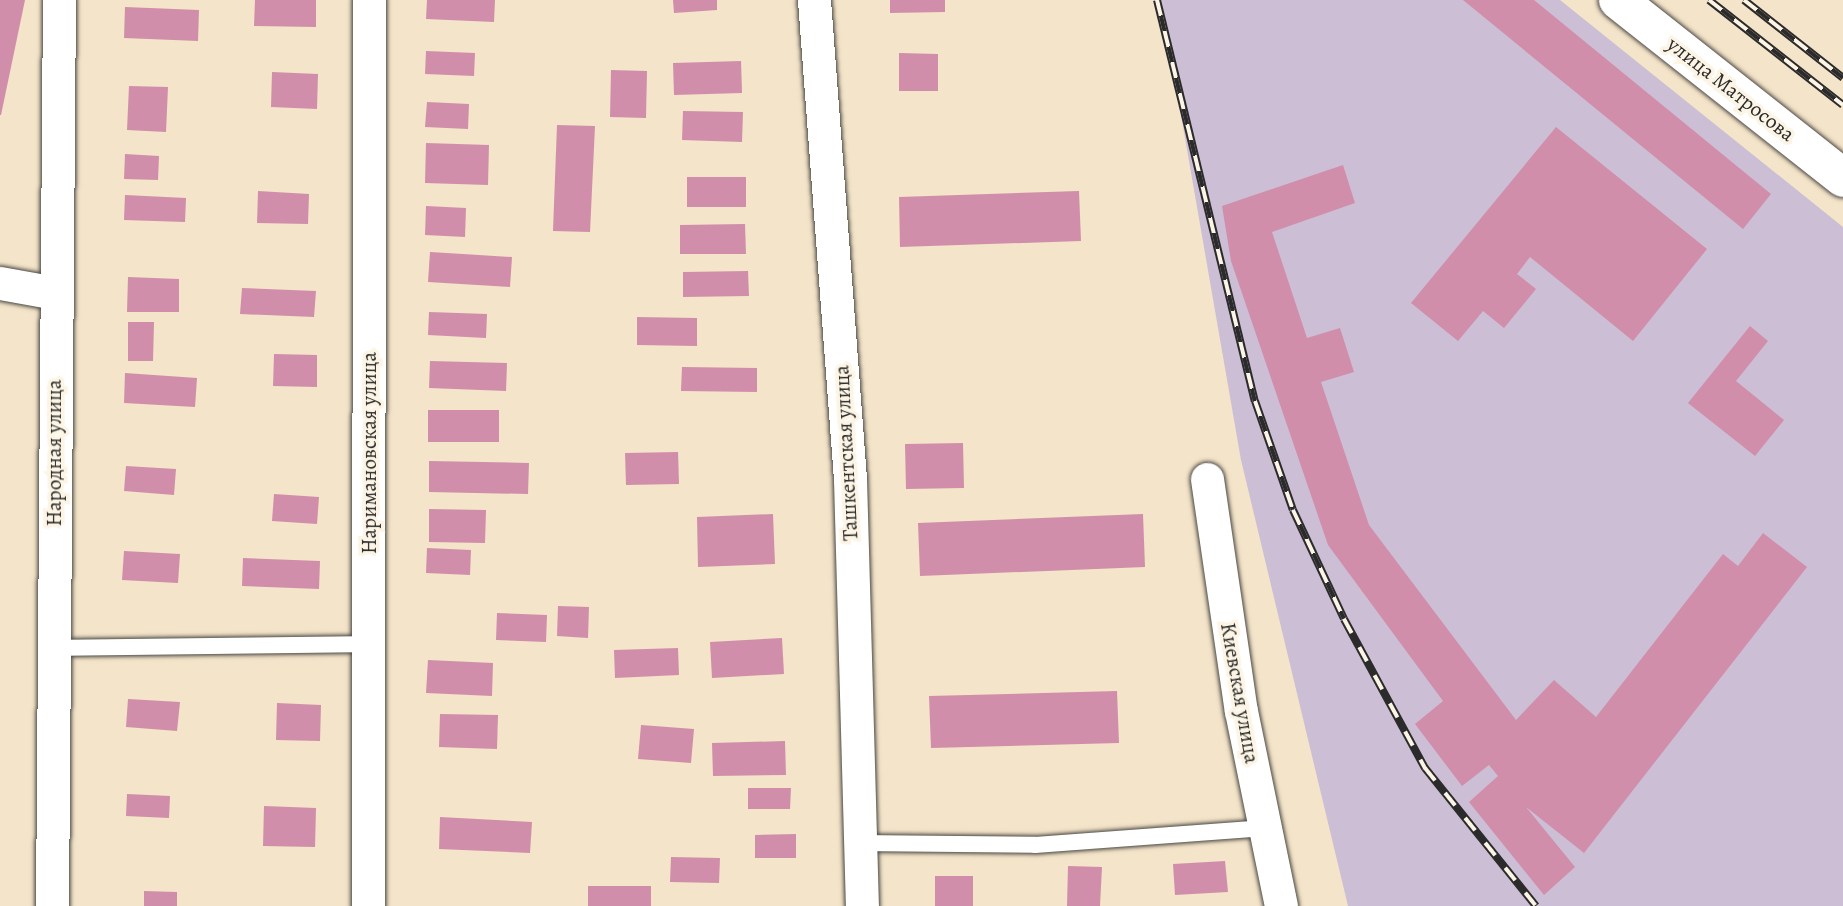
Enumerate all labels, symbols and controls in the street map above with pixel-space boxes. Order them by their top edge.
street label: улица Матросова [1662,31,1800,147]
street label: Наримановская улица [356,352,382,554]
street label: Ташкентская улица [829,364,863,542]
street label: Народная улица [41,380,67,526]
street label: Киевская улица [1215,621,1265,765]

